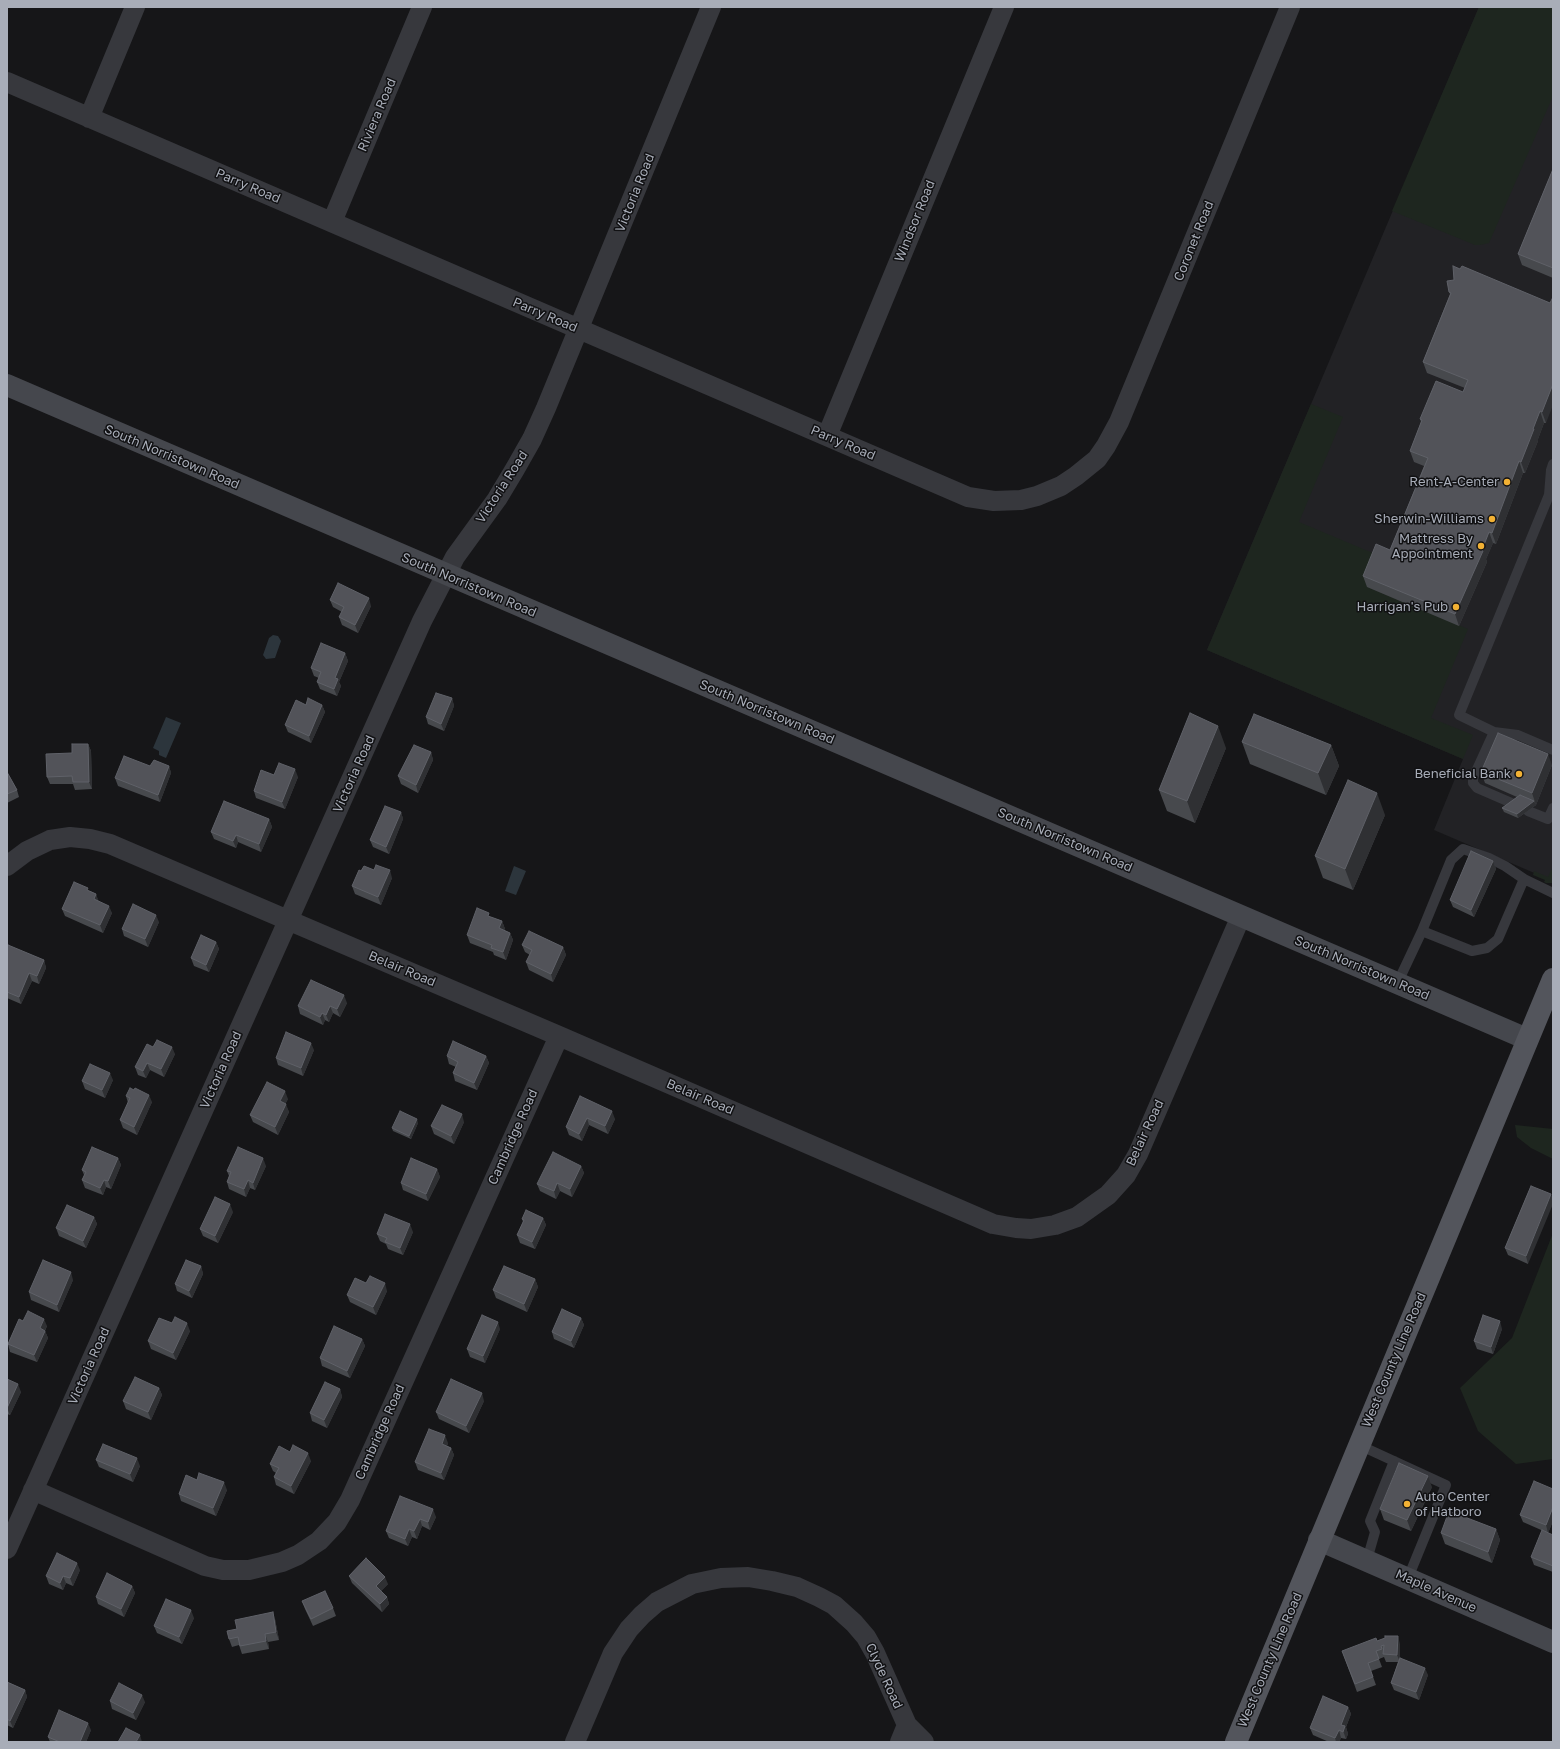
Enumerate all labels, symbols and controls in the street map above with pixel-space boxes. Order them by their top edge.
street label: Riviera Road [355,76,399,154]
street label: Victoria Road [612,151,658,235]
street label: Parry Road [213,165,283,207]
street label: Windsor Road [892,178,938,264]
street label: Coronet Road [1171,199,1217,283]
street label: Parry Road [510,294,580,336]
street label: South Norristown Road [102,421,242,493]
street label: Parry Road [808,422,878,464]
street label: Victoria Road [473,448,531,526]
place label: Rent-A-Center [1409,474,1499,490]
marker: Rent-A-Center [1502,477,1512,487]
place label: Sherwin-Williams [1374,511,1484,527]
marker: Sherwin-Williams [1487,514,1497,524]
place label: Mattress By Appointment [1392,531,1473,562]
marker: Mattress By Appointment [1476,541,1486,551]
street label: South Norristown Road [399,549,539,621]
place label: Harrigan's Pub [1357,599,1448,615]
marker: Harrigan's Pub [1451,602,1461,612]
street label: South Norristown Road [697,676,837,748]
street label: Victoria Road [330,733,378,815]
place label: Beneficial Bank [1414,766,1511,782]
marker: Beneficial Bank [1514,769,1524,779]
street label: South Norristown Road [995,804,1135,876]
street label: South Norristown Road [1292,932,1432,1004]
street label: Belair Road [366,948,438,990]
street label: Victoria Road [197,1029,245,1111]
street label: Belair Road [664,1076,736,1118]
street label: Cambridge Road [485,1087,541,1187]
street label: Belair Road [1123,1097,1167,1169]
street label: West County Line Road [1359,1290,1429,1430]
street label: Victoria Road [65,1325,113,1407]
street label: Cambridge Road [352,1382,408,1482]
place label: Auto Center of Hatboro [1415,1489,1490,1520]
marker: Auto Center of Hatboro [1402,1499,1412,1509]
street label: Maple Avenue [1393,1566,1479,1616]
street label: West County Line Road [1235,1590,1305,1730]
street label: Clyde Road [862,1641,906,1711]

